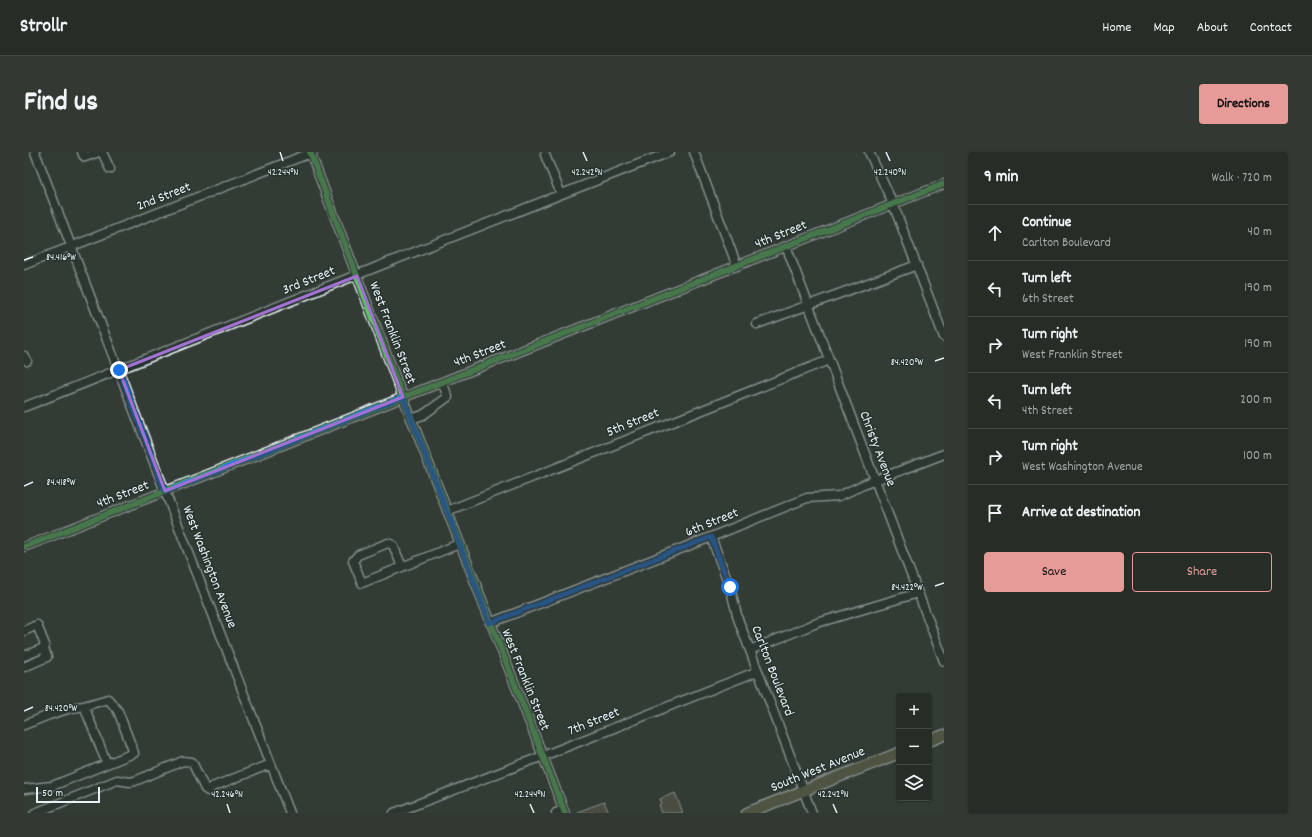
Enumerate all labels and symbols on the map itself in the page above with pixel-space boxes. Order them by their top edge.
text: 42.244°N [268,166,299,180]
text: 42.242°N [571,166,603,180]
text: 42.240°N [874,166,906,180]
street label: 2nd Street [134,178,194,216]
street label: 4th Street [752,215,810,255]
text: 84.416°W [46,251,76,265]
street label: 3rd Street [280,261,338,301]
street label: West Franklin Street [363,279,421,387]
street label: 4th Street [451,335,509,373]
text: 84.420°W [891,356,924,370]
route end [110,361,128,379]
street label: 5th Street [604,403,662,443]
street label: Christy Avenue [853,408,901,490]
text: 84.418°W [46,476,76,490]
street label: 4th Street [94,476,152,514]
street label: West Washington Avenue [176,503,242,631]
street label: 6th Street [682,503,742,543]
route start [721,578,739,596]
text: 84.422°W [891,581,923,595]
street label: Carlton Boulevard [746,623,798,719]
street label: West Franklin Street [495,626,555,734]
text: 84.420°W [45,702,78,716]
street label: 7th Street [565,703,623,741]
street label: South West Avenue [768,742,868,798]
scale bar [36,785,100,804]
text: 42.246°N [211,788,243,802]
text: 42.244°N [515,788,546,802]
text: 42.242°N [817,788,849,802]

